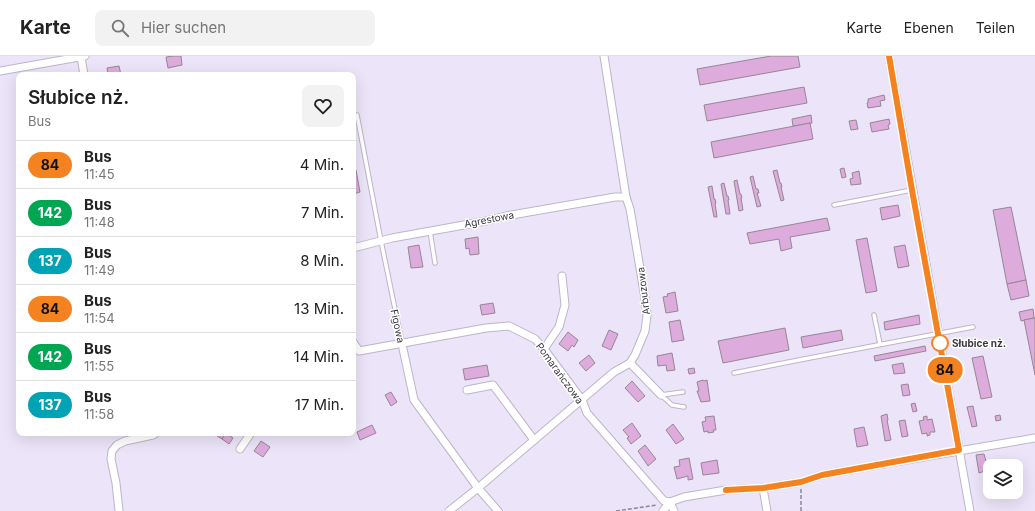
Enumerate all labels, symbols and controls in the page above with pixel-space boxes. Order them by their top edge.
search box [95,10,375,46]
text: Karte [20,16,71,39]
icon: search [109,17,131,39]
text: Hier suchen [141,18,226,37]
text: Karte [846,19,882,36]
text: Ebenen [904,19,954,36]
text: Teilen [976,19,1015,36]
button: heart [302,85,344,127]
text: Słubice nż. [28,86,129,109]
text: Bus [28,113,51,129]
text: Bus [84,147,112,166]
text: 4 Min. [300,155,344,174]
text: 84 [41,156,59,173]
text: 11:45 [84,166,115,182]
text: Bus [84,195,112,214]
text: 7 Min. [301,203,344,222]
text: 142 [38,204,62,221]
street label: Agrestowa [463,208,515,230]
text: 11:48 [84,214,115,230]
text: Bus [84,243,112,262]
text: 8 Min. [300,251,344,270]
text: 137 [38,252,62,269]
text: 11:49 [84,262,115,278]
street label: Arbuzowa [634,267,652,315]
text: Bus [84,291,112,310]
text: 13 Min. [294,299,344,318]
text: 84 [41,300,59,317]
street label: Figowa [389,308,407,344]
text: 11:54 [84,310,115,326]
marker: Słubice nż. [931,334,949,352]
place label: Słubice nż. [952,337,1006,349]
text: Bus [84,339,112,358]
street label: Pomarańczowa [534,340,586,406]
text: 14 Min. [294,347,344,366]
text: 142 [38,348,62,365]
line badge: 84 [927,357,963,383]
text: 11:55 [84,358,114,374]
text: 84 [936,361,954,378]
text: Bus [84,387,112,406]
text: 17 Min. [295,395,344,414]
text: 137 [38,396,62,413]
text: 11:58 [84,406,114,422]
map controls [983,459,1023,499]
button: layers [983,459,1023,499]

